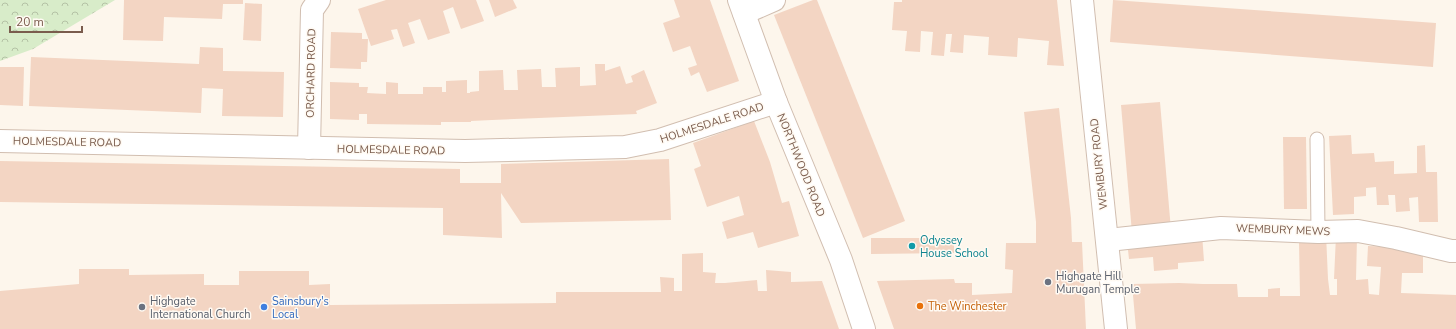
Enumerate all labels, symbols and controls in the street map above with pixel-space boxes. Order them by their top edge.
scale bar [10,8,82,34]
text: 20 m [16,14,44,30]
street label: ORCHARD ROAD [303,28,319,118]
street label: HOLMESDALE ROAD [658,99,766,147]
street label: NORTHWOOD ROAD [773,111,829,219]
street label: WEMBURY ROAD [1087,118,1111,210]
street label: HOLMESDALE ROAD [13,134,121,150]
street label: HOLMESDALE ROAD [337,142,445,158]
street label: WEMBURY MEWS [1235,221,1331,239]
place label: Odyssey House School [920,233,989,261]
marker: Odyssey House School [907,241,917,251]
place label: Highgate Hill Murugan Temple [1056,269,1140,297]
marker: Highgate Hill Murugan Temple [1043,277,1053,287]
place label: Highgate International Church [150,294,250,322]
place label: Sainsbury's Local [272,294,329,322]
place label: The Winchester [928,299,1007,314]
marker: The Winchester [915,301,925,311]
marker: Highgate International Church [137,302,147,312]
marker: Sainsbury's Local [259,302,269,312]

